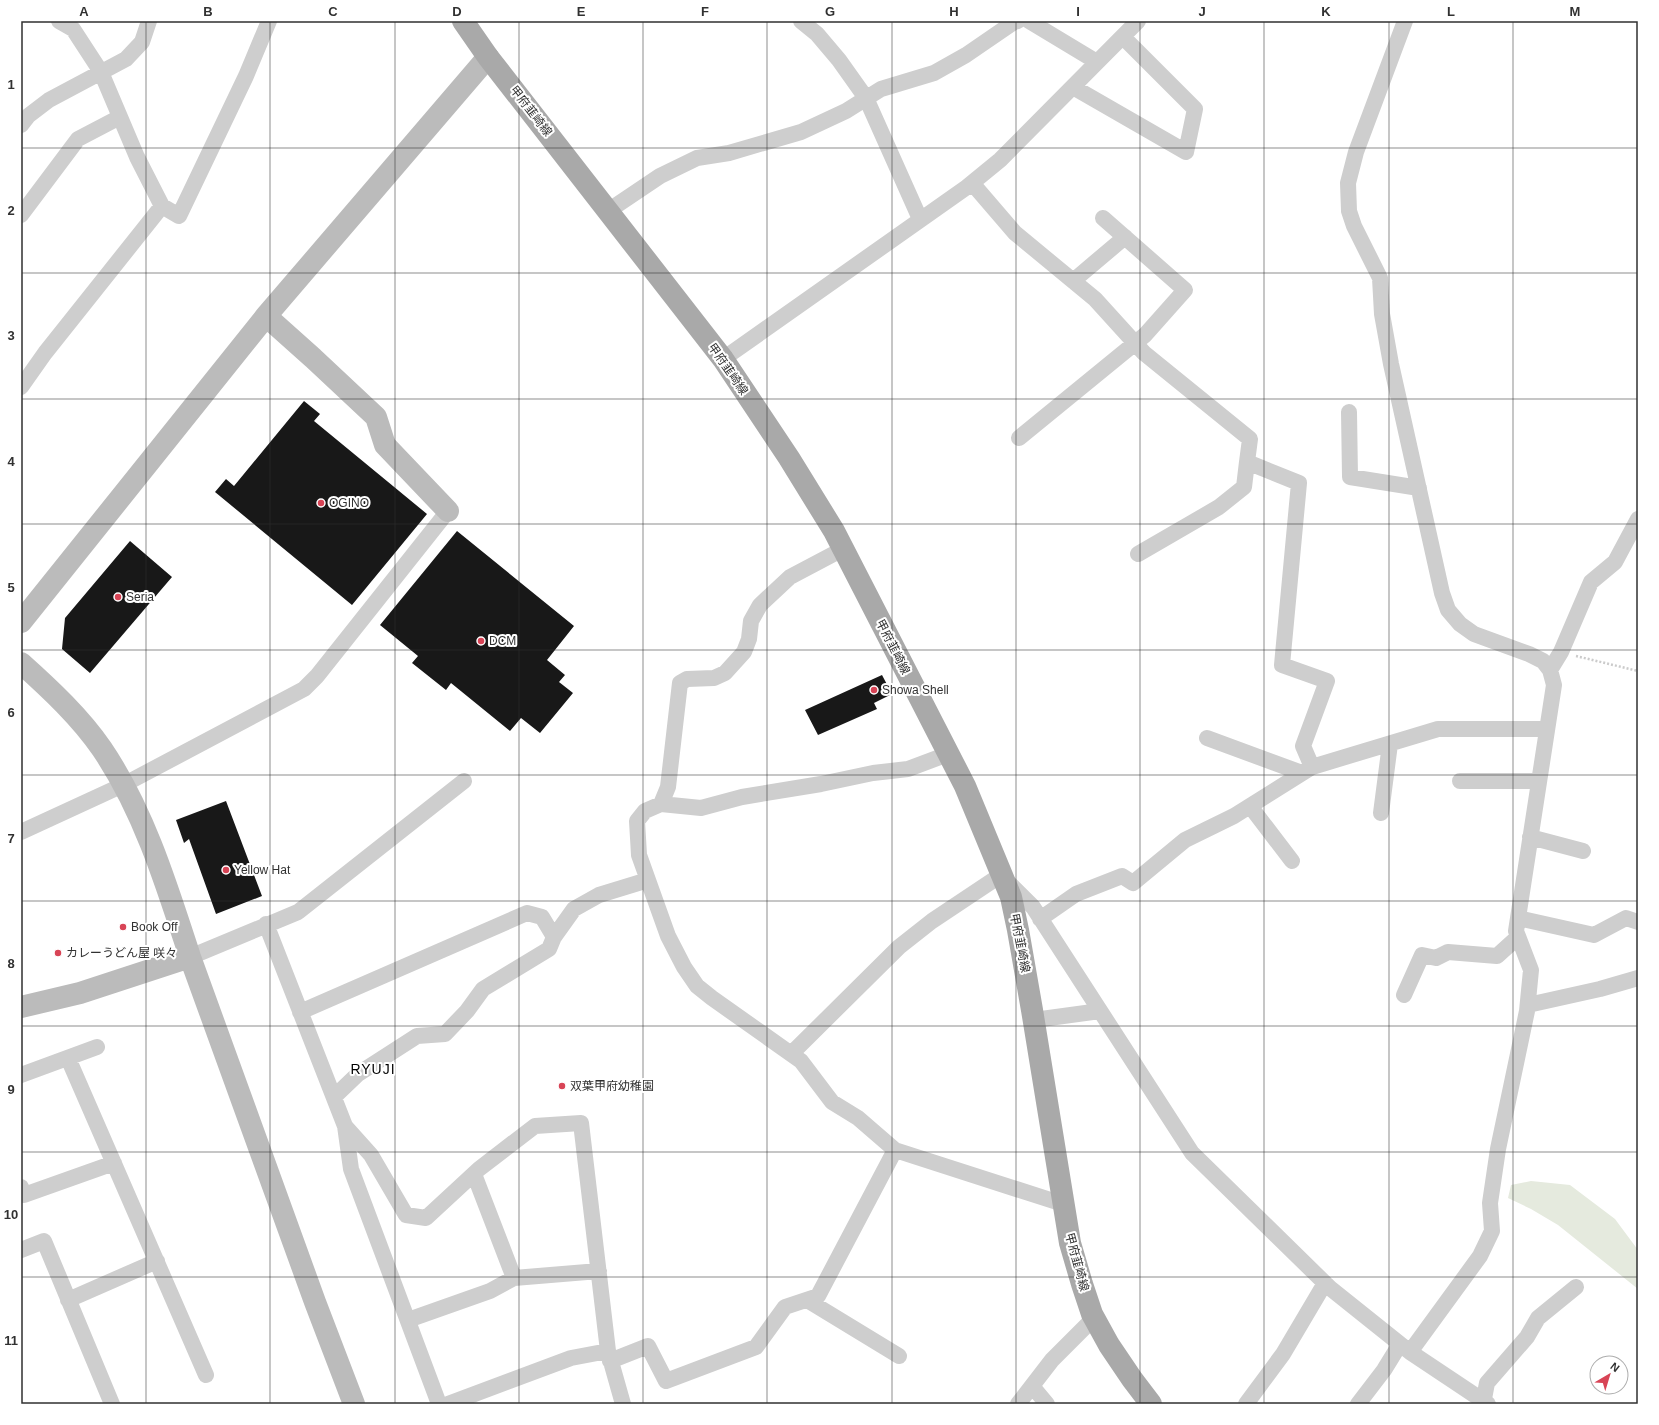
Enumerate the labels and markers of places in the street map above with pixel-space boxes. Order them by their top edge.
place label: OGINO [329,496,369,510]
marker: OGINO [316,498,326,508]
place label: Seria [126,590,154,604]
marker: Seria [113,592,123,602]
place label: DCM [489,634,516,648]
marker: DCM [476,636,486,646]
place label: Showa Shell [882,683,949,697]
marker: Showa Shell [869,685,879,695]
place label: Yellow Hat [234,863,291,877]
marker: Yellow Hat [221,865,231,875]
place label: Book Off [131,920,178,934]
marker: Book Off [118,922,128,932]
place label: カレーうどん屋 咲々 [66,946,177,960]
marker: カレーうどん屋 咲々 [53,948,63,958]
place label: 双葉甲府幼稚園 [570,1079,654,1093]
marker: 双葉甲府幼稚園 [557,1081,567,1091]

